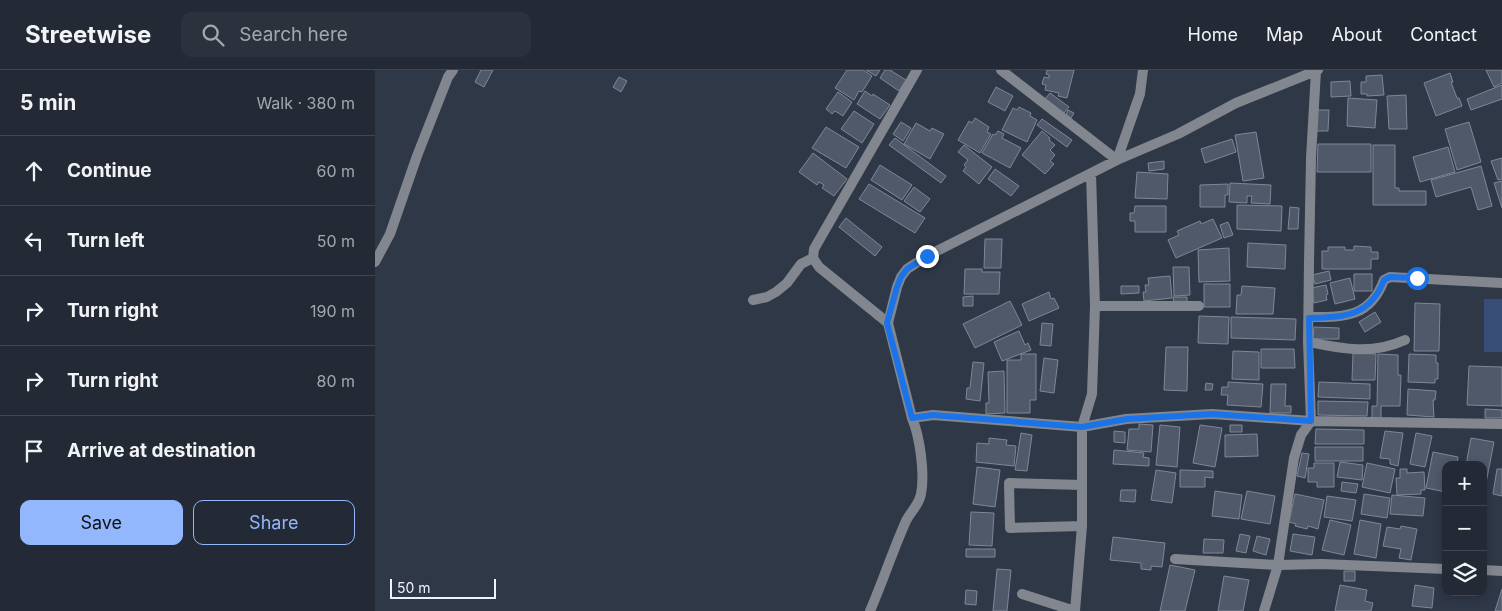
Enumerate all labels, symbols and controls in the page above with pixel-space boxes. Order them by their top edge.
search box [181,12,531,57]
text: Streetwise [25,20,151,49]
icon: search [199,21,227,49]
text: Search here [239,23,348,46]
text: Home [1188,24,1238,45]
text: Map [1266,24,1303,45]
text: About [1331,24,1382,45]
text: Contact [1410,24,1477,45]
text: 5 min [20,90,76,115]
text: Walk · 380 m [256,93,355,113]
icon: ahead [20,157,48,185]
text: Continue [67,159,152,182]
text: 60 m [316,161,355,181]
icon: left [20,227,48,255]
text: Turn left [67,229,145,252]
text: 50 m [317,231,355,251]
route end [916,245,939,268]
route start [1406,267,1429,290]
icon: right [20,297,48,325]
text: Turn right [67,299,158,322]
text: 190 m [310,301,355,321]
icon: right [20,367,48,395]
text: Turn right [67,369,158,392]
text: 80 m [316,371,355,391]
icon: arrive [20,437,48,465]
text: Arrive at destination [67,439,256,462]
map controls [1442,461,1487,596]
button: + [1442,461,1487,506]
button: Save [20,500,183,545]
button: Share [193,500,355,545]
button: − [1442,506,1487,551]
button: layers [1442,551,1487,596]
scale bar [390,576,496,599]
text: 50 m [397,579,431,596]

